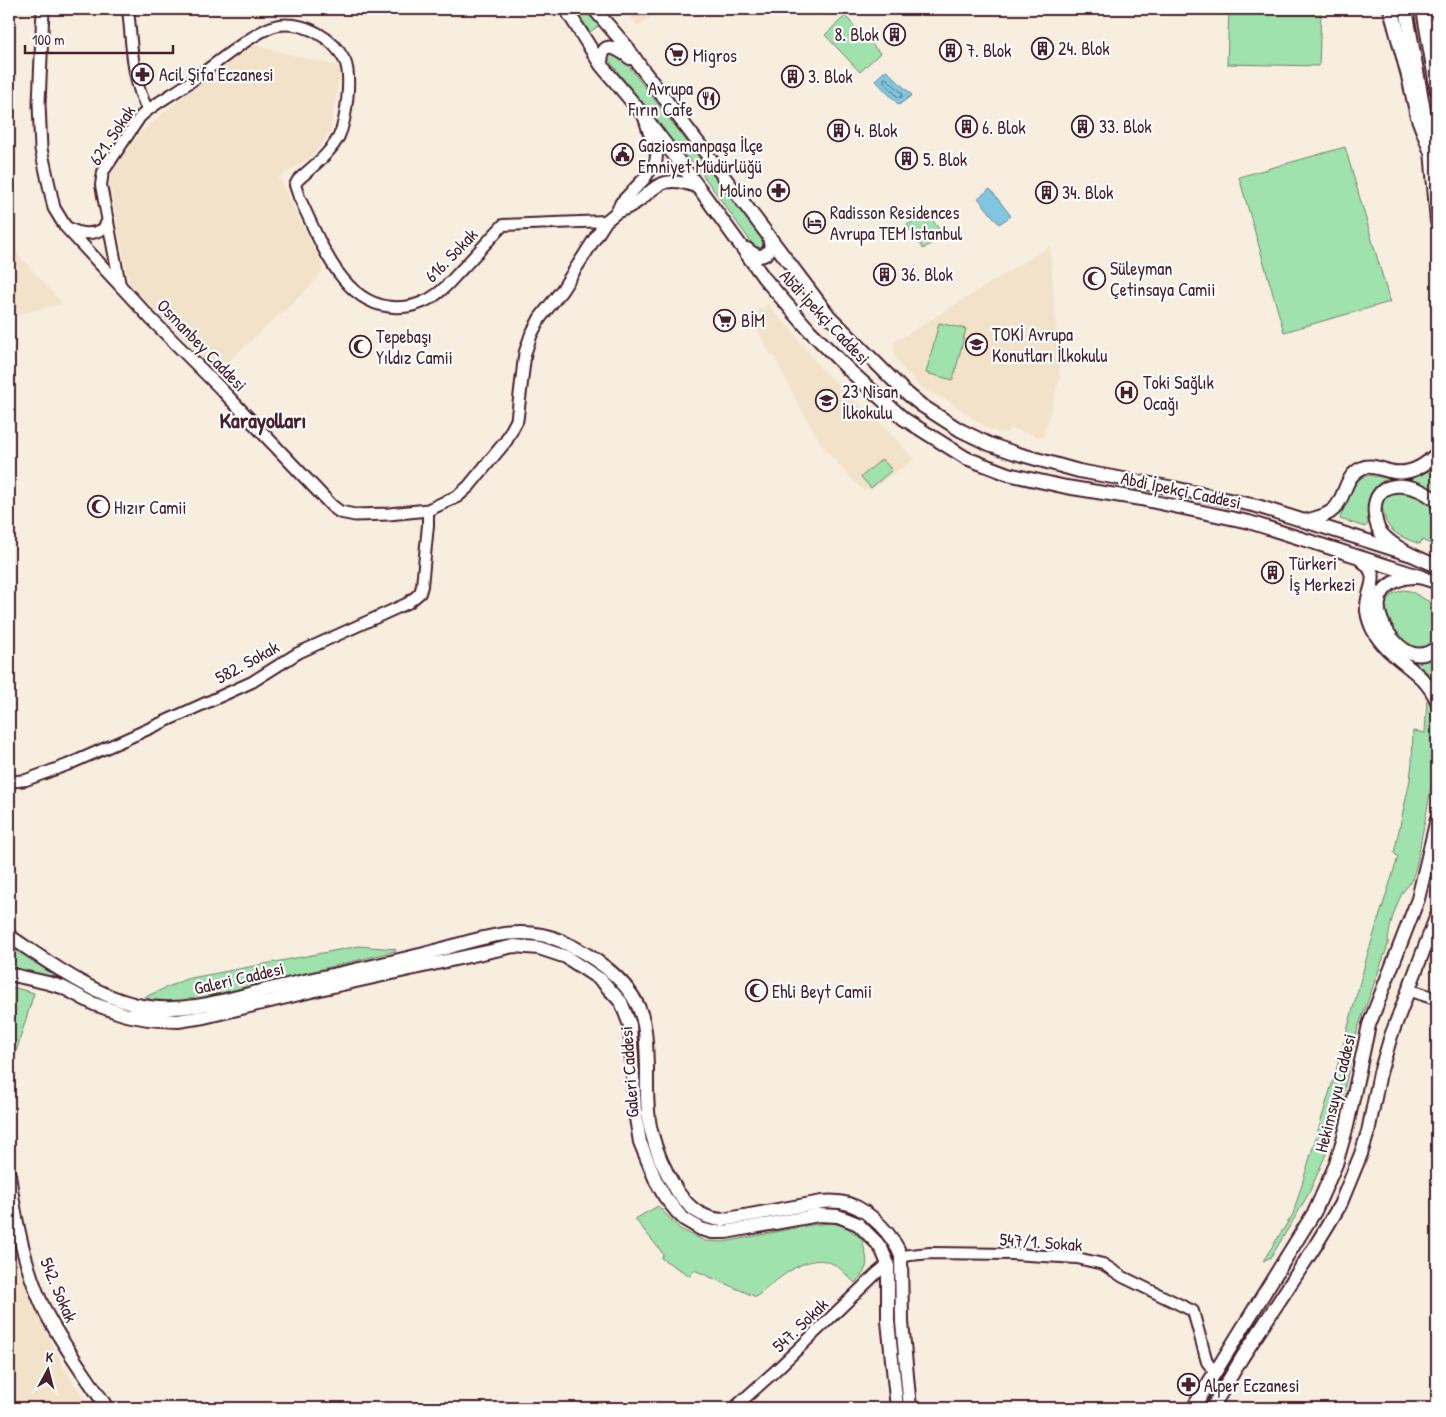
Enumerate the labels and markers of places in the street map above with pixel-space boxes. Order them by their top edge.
place label: 8. Blok [835,22,880,47]
building icon: 8. Blok [883,22,907,46]
building icon: 24. Blok [1030,36,1054,60]
place label: 24. Blok [1058,36,1110,61]
building icon: 7. Blok [938,38,962,62]
place label: 7. Blok [966,38,1012,63]
supermarket icon: Migros [665,43,689,67]
place label: Migros [693,43,737,68]
pharmacy icon: Acil Şifa Eczanesi [131,62,155,86]
place label: Acil Şifa Eczanesi [159,62,274,87]
building icon: 3. Blok [780,64,804,88]
place label: 3. Blok [808,64,853,89]
place label: Avrupa Fırın Cafe [627,76,693,122]
restaurant icon: Avrupa Fırın Cafe [697,86,721,110]
building icon: 33. Blok [1071,114,1095,138]
place label: 33. Blok [1099,114,1152,139]
building icon: 6. Blok [954,115,978,139]
place label: 6. Blok [982,115,1026,140]
building icon: 4. Blok [826,118,850,142]
place label: 4. Blok [854,118,898,143]
place label: Gaziosmanpaşa İlçe Emniyet Müdürlüğü [638,133,763,179]
public building icon: Gaziosmanpaşa İlçe Emniyet Müdürlüğü [610,143,634,167]
building icon: 5. Blok [895,147,919,171]
place label: 5. Blok [923,147,968,172]
place label: Molino [720,178,762,203]
pharmacy icon: Molino [766,178,790,202]
building icon: 34. Blok [1034,180,1058,204]
place label: 34. Blok [1062,180,1114,205]
place label: Radisson Residences Avrupa TEM Istanbul [830,200,962,246]
hotel icon: Radisson Residences Avrupa TEM Istanbul [802,210,826,234]
place label: Süleyman Çetinsaya Camii [1110,256,1215,302]
building icon: 36. Blok [873,262,897,286]
place label: 36. Blok [901,262,953,287]
mosque icon: Süleyman Çetinsaya Camii [1082,266,1106,290]
supermarket icon: BİM [713,308,737,332]
place label: BİM [741,308,765,333]
place label: TOKİ Avrupa Konutları İlkokulu [992,322,1108,368]
place label: Tepebaşı Yıldız Camii [376,324,453,370]
school or university icon: TOKİ Avrupa Konutları İlkokulu [964,332,988,356]
mosque icon: Tepebaşı Yıldız Camii [348,334,372,358]
place label: Toki Sağlık Ocağı [1143,370,1214,416]
place label: 23 Nisan İlkokulu [842,379,898,425]
hospital icon: Toki Sağlık Ocağı [1115,380,1139,404]
school or university icon: 23 Nisan İlkokulu [814,389,838,413]
mosque icon: Hızır Camii [86,495,110,519]
place label: Hızır Camii [114,495,187,520]
place label: Türkeri İş Merkezi [1289,551,1355,597]
building icon: Türkeri İş Merkezi [1261,561,1285,585]
mosque icon: Ehli Beyt Camii [744,979,768,1003]
place label: Ehli Beyt Camii [772,979,872,1004]
pharmacy icon: Alper Eczanesi [1176,1373,1200,1397]
place label: Alper Eczanesi [1204,1373,1299,1398]

